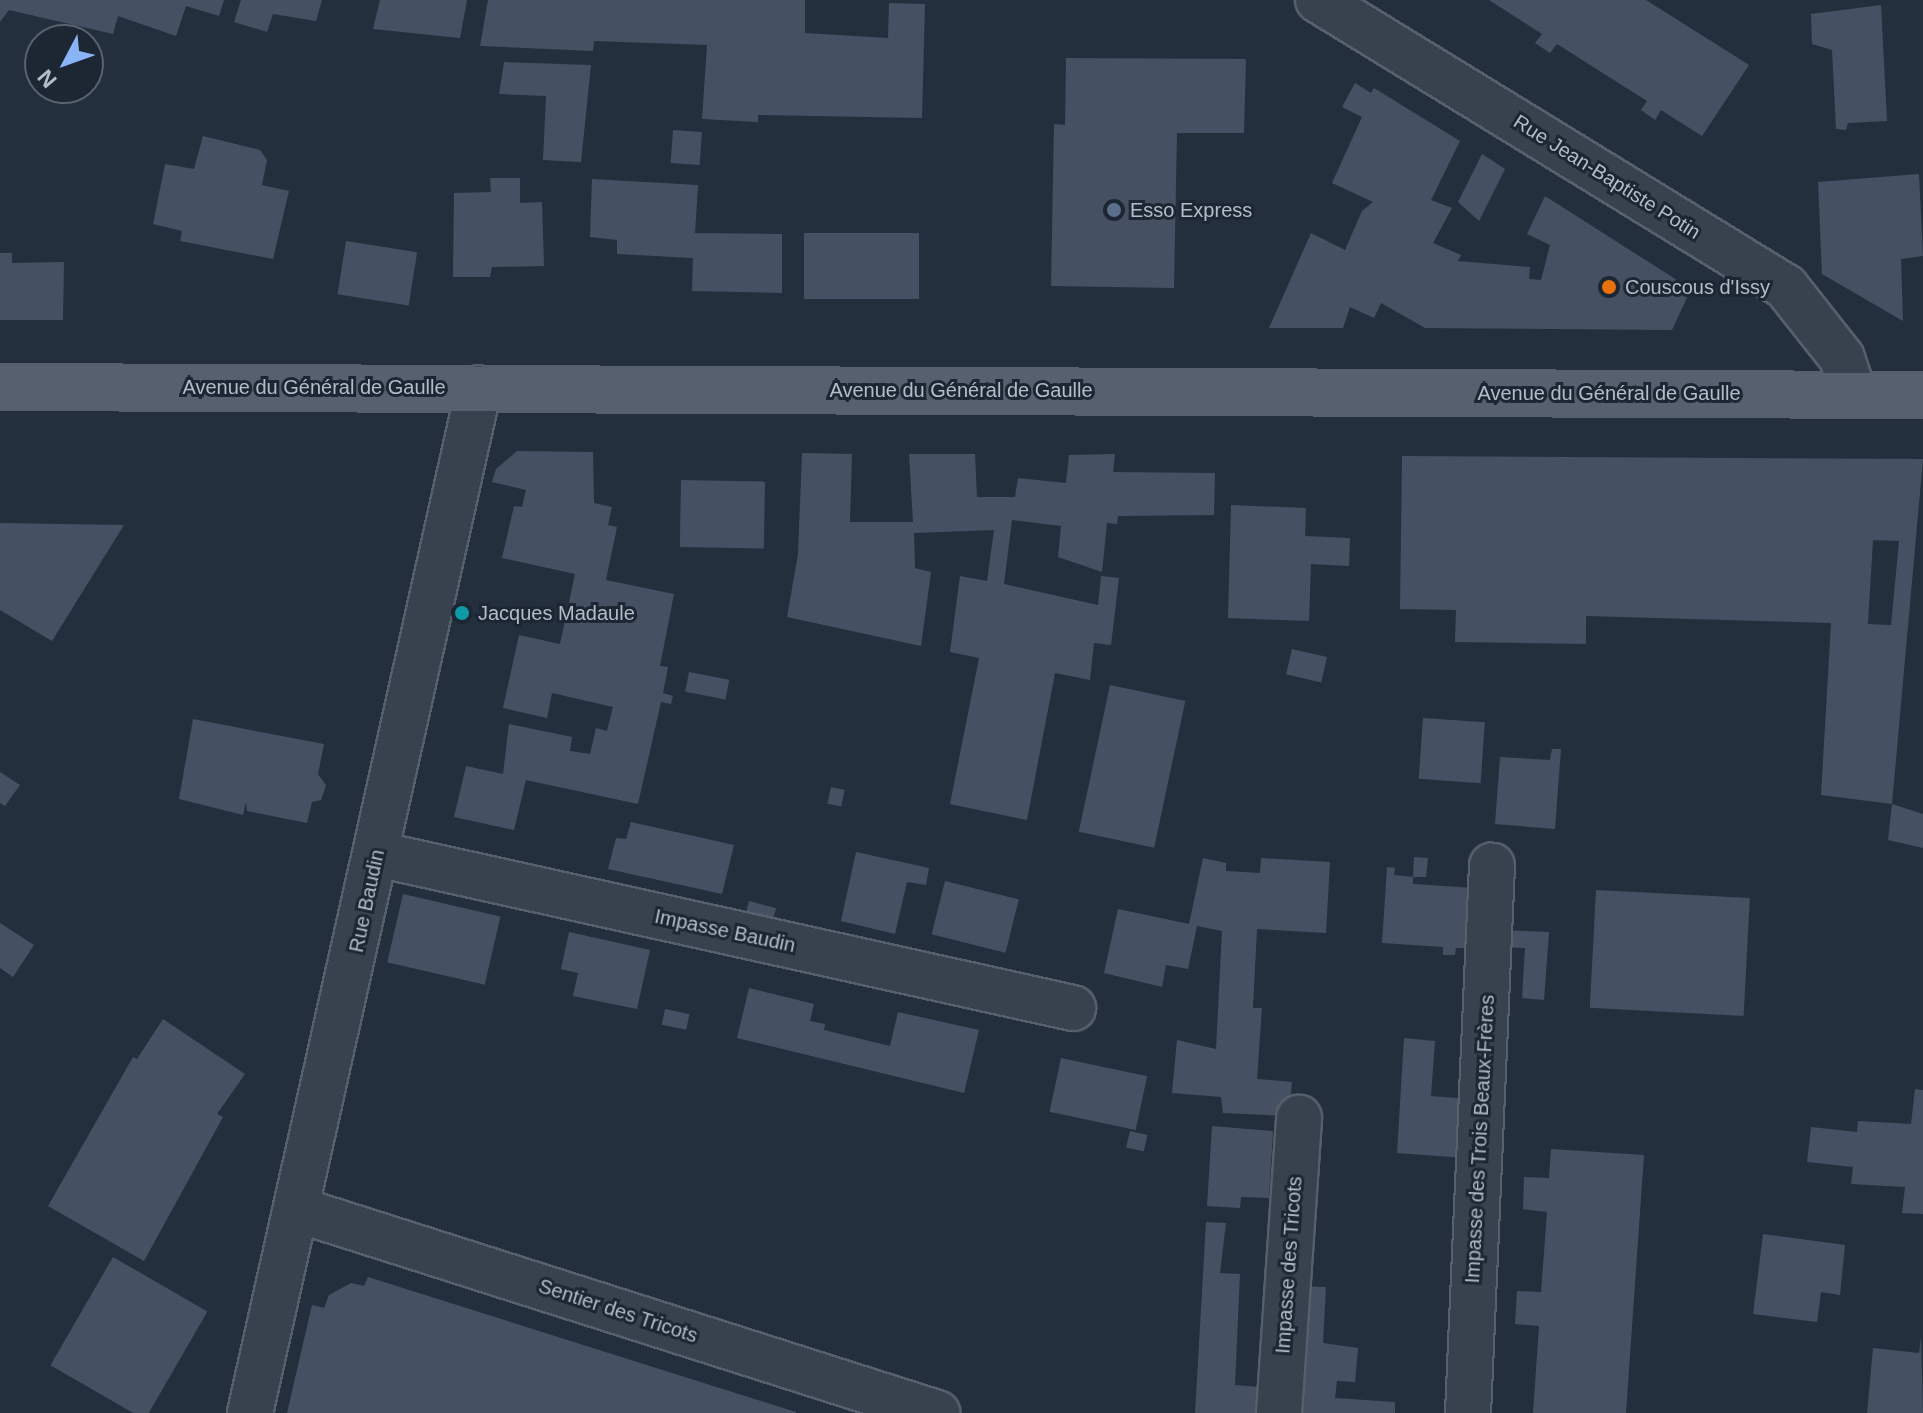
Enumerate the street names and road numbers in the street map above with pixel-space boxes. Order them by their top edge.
street label: Rue Jean-Baptiste Potin [1509,110,1705,244]
street label: Avenue du Général de Gaulle [182,375,446,399]
street label: Avenue du Général de Gaulle [829,378,1093,402]
street label: Avenue du Général de Gaulle [1477,381,1741,405]
street label: Rue Baudin [344,847,390,955]
street label: Impasse Baudin [652,904,798,958]
street label: Impasse des Trois Beaux-Frères [1460,994,1500,1284]
street label: Impasse des Tricots [1271,1175,1307,1355]
street label: Sentier des Tricots [535,1274,701,1348]

